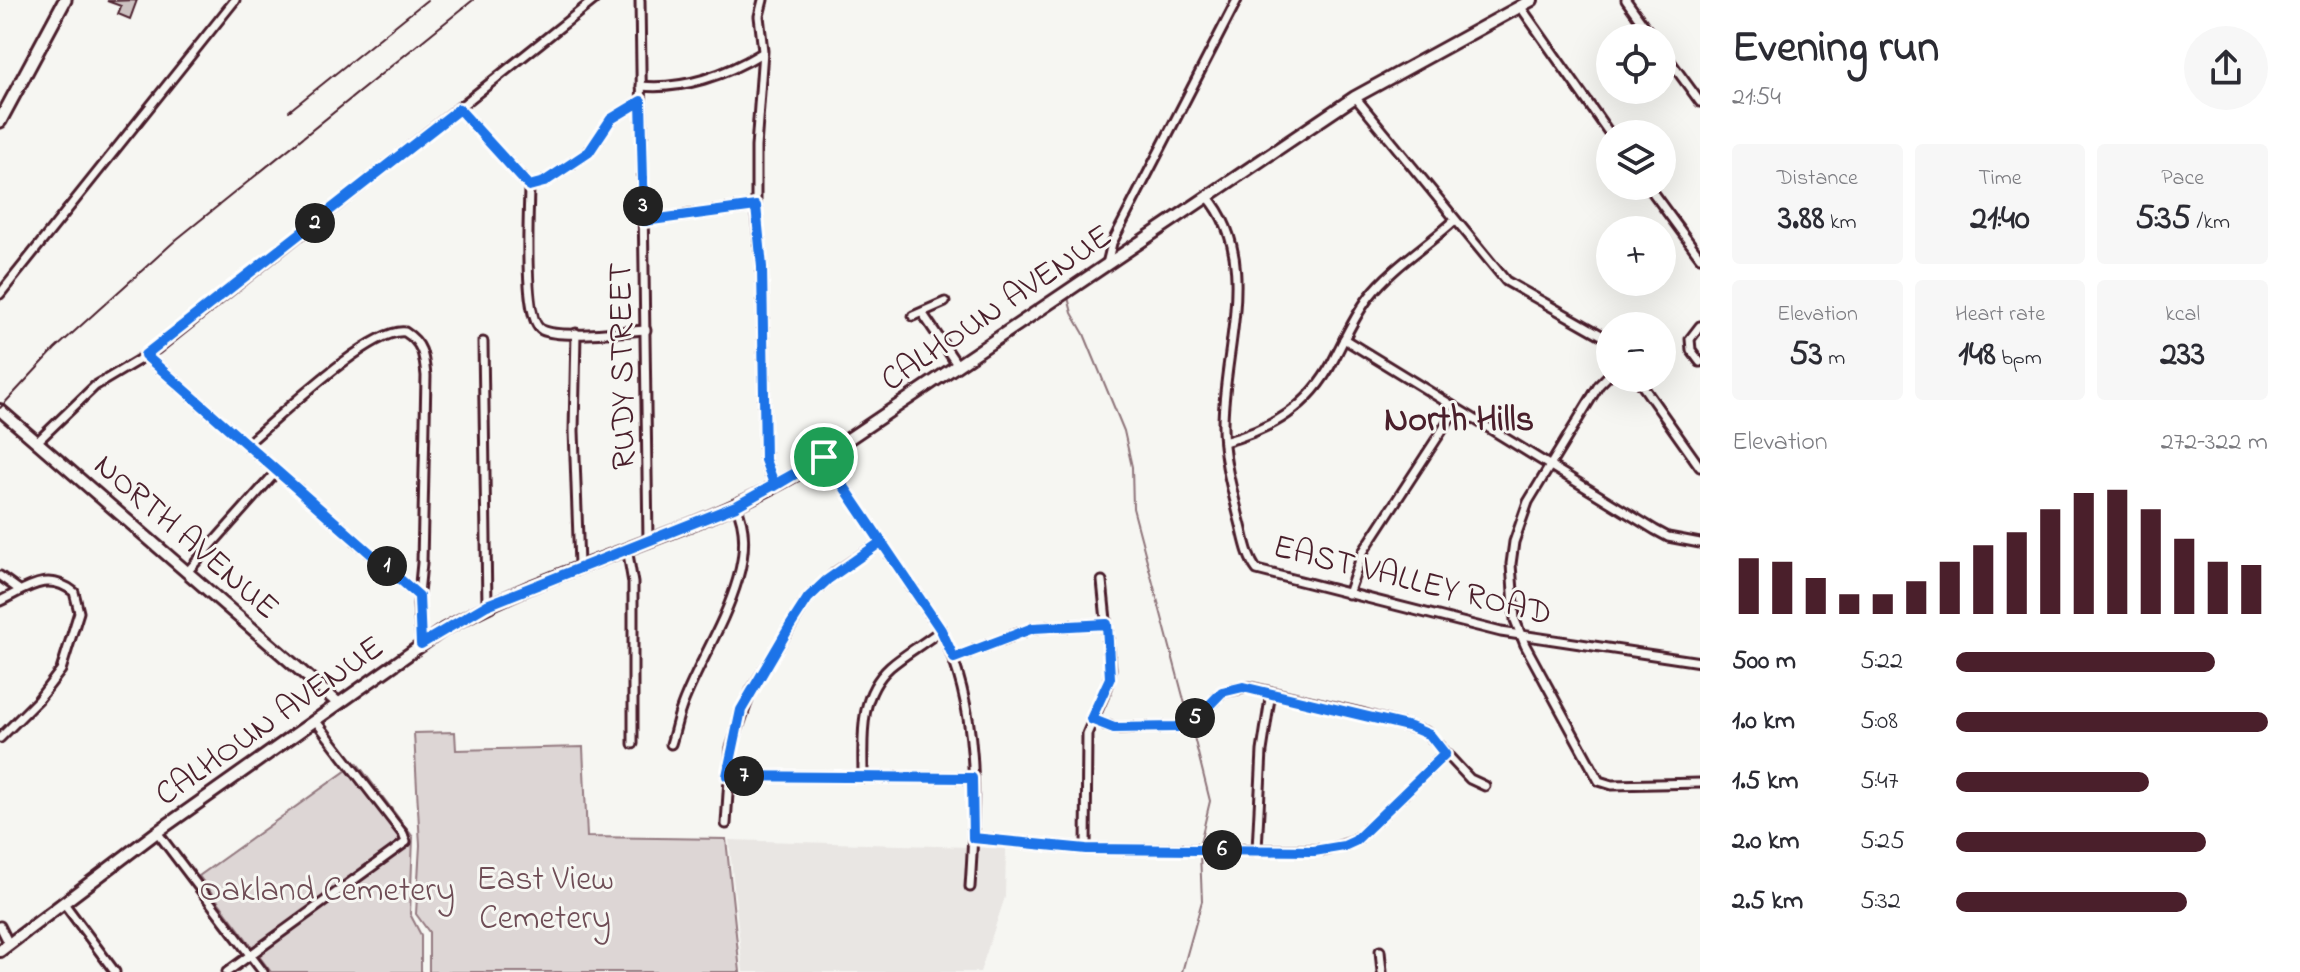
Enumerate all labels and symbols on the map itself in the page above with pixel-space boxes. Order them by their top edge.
pin: 3 [623,186,663,226]
pin: 2 [295,203,335,243]
street label: CALHOUN AVENUE [871,213,1123,405]
street label: RUDY STREET [597,262,651,470]
district label: North Hills [1384,395,1534,448]
pin [790,423,858,491]
street label: NORTH AVENUE [81,443,289,633]
street label: EAST VALLEY ROAD [1267,523,1557,641]
pin: 1 [367,546,407,586]
street label: CALHOUN AVENUE [145,624,395,820]
pin: 5 [1175,698,1215,738]
pin: 7 [724,756,764,796]
pin: 6 [1202,830,1242,870]
park label: East View Cemetery [476,856,614,945]
park label: Oakland Cemetery [199,867,455,917]

